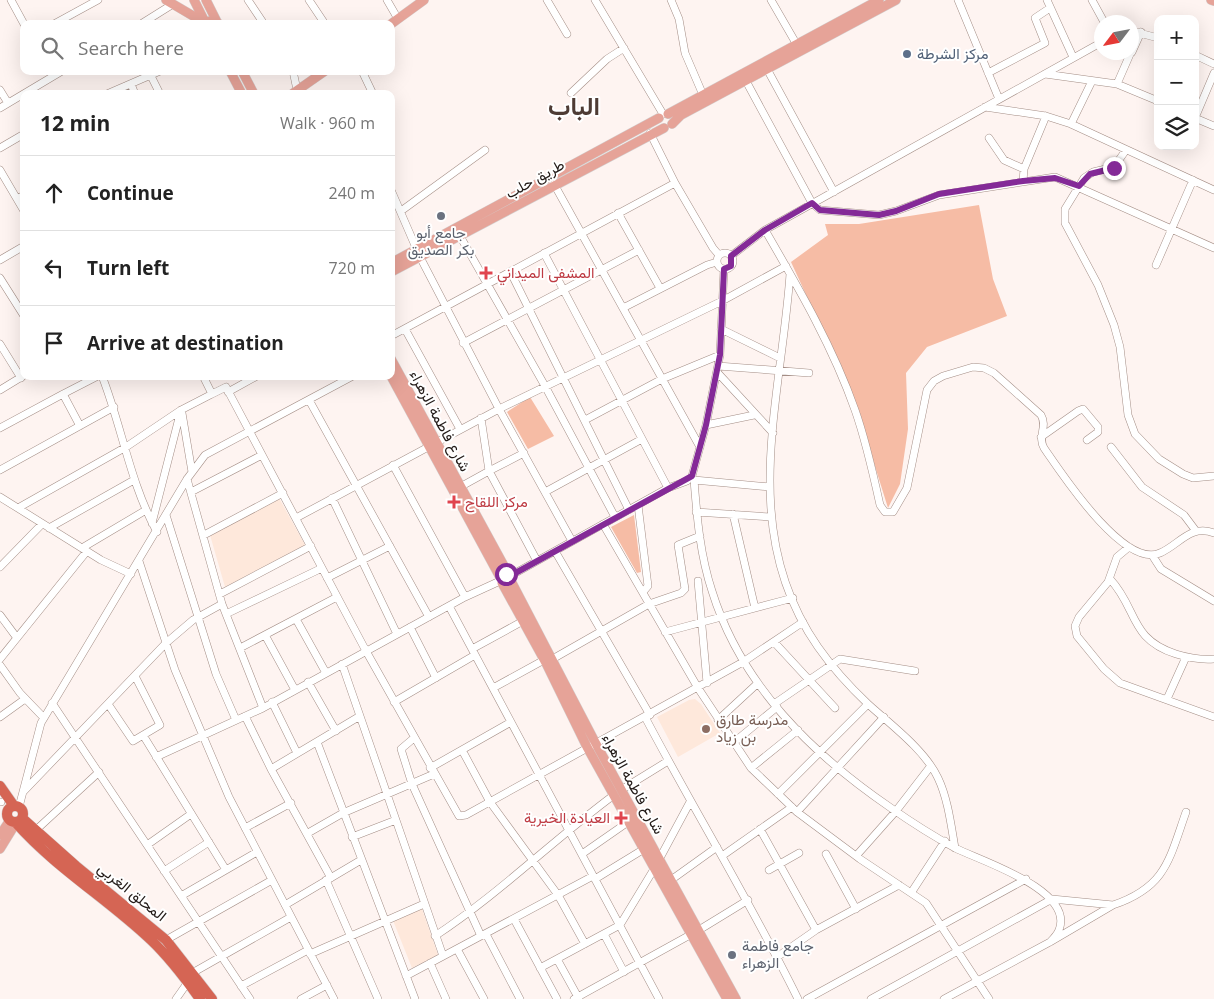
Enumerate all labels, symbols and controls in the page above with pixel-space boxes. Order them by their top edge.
north arrow [1094,15,1139,60]
map controls [1154,15,1199,150]
button: + [1154,15,1199,60]
search box [20,20,395,75]
icon: search [38,34,66,62]
text: Search here [78,35,184,61]
place label: مركز الشرطة [917,43,988,63]
marker: مركز الشرطة [901,48,913,60]
button: − [1154,60,1199,105]
district label: الباب [548,88,600,122]
button: layers [1154,105,1199,150]
text: 12 min [40,109,110,137]
text: Walk · 960 m [280,112,375,134]
street label: طريق حلب [501,154,568,203]
route end [1103,157,1126,180]
icon: ahead [40,179,68,207]
text: Continue [87,180,174,206]
text: 240 m [329,182,375,204]
marker: جامع أبو بكر الصديق [435,210,447,222]
place label: جامع أبو بكر الصديق [408,222,474,260]
icon: left [40,254,68,282]
text: Turn left [87,255,169,281]
text: 720 m [329,257,375,279]
place label: المشفى الميداني [497,262,594,286]
marker: المشفى الميداني [479,266,493,280]
icon: arrive [40,329,68,357]
text: Arrive at destination [87,330,284,356]
street label: شارع فاطمة الزهراء [404,366,476,476]
place label: مركز اللقاح [465,491,528,513]
marker: مركز اللقاح [447,495,461,509]
route start [495,563,518,586]
place label: مدرسة طارق بن زياد [716,709,788,747]
marker: مدرسة طارق بن زياد [700,723,712,735]
street label: شارع فاطمة الزهراء [596,730,670,838]
place label: العيادة الخيرية [524,807,610,827]
marker: العيادة الخيرية [614,811,628,825]
street label: المحلق الغربي [92,857,171,928]
place label: جامع فاطمة الزهراء [742,935,814,972]
marker: جامع فاطمة الزهراء [726,949,738,961]

